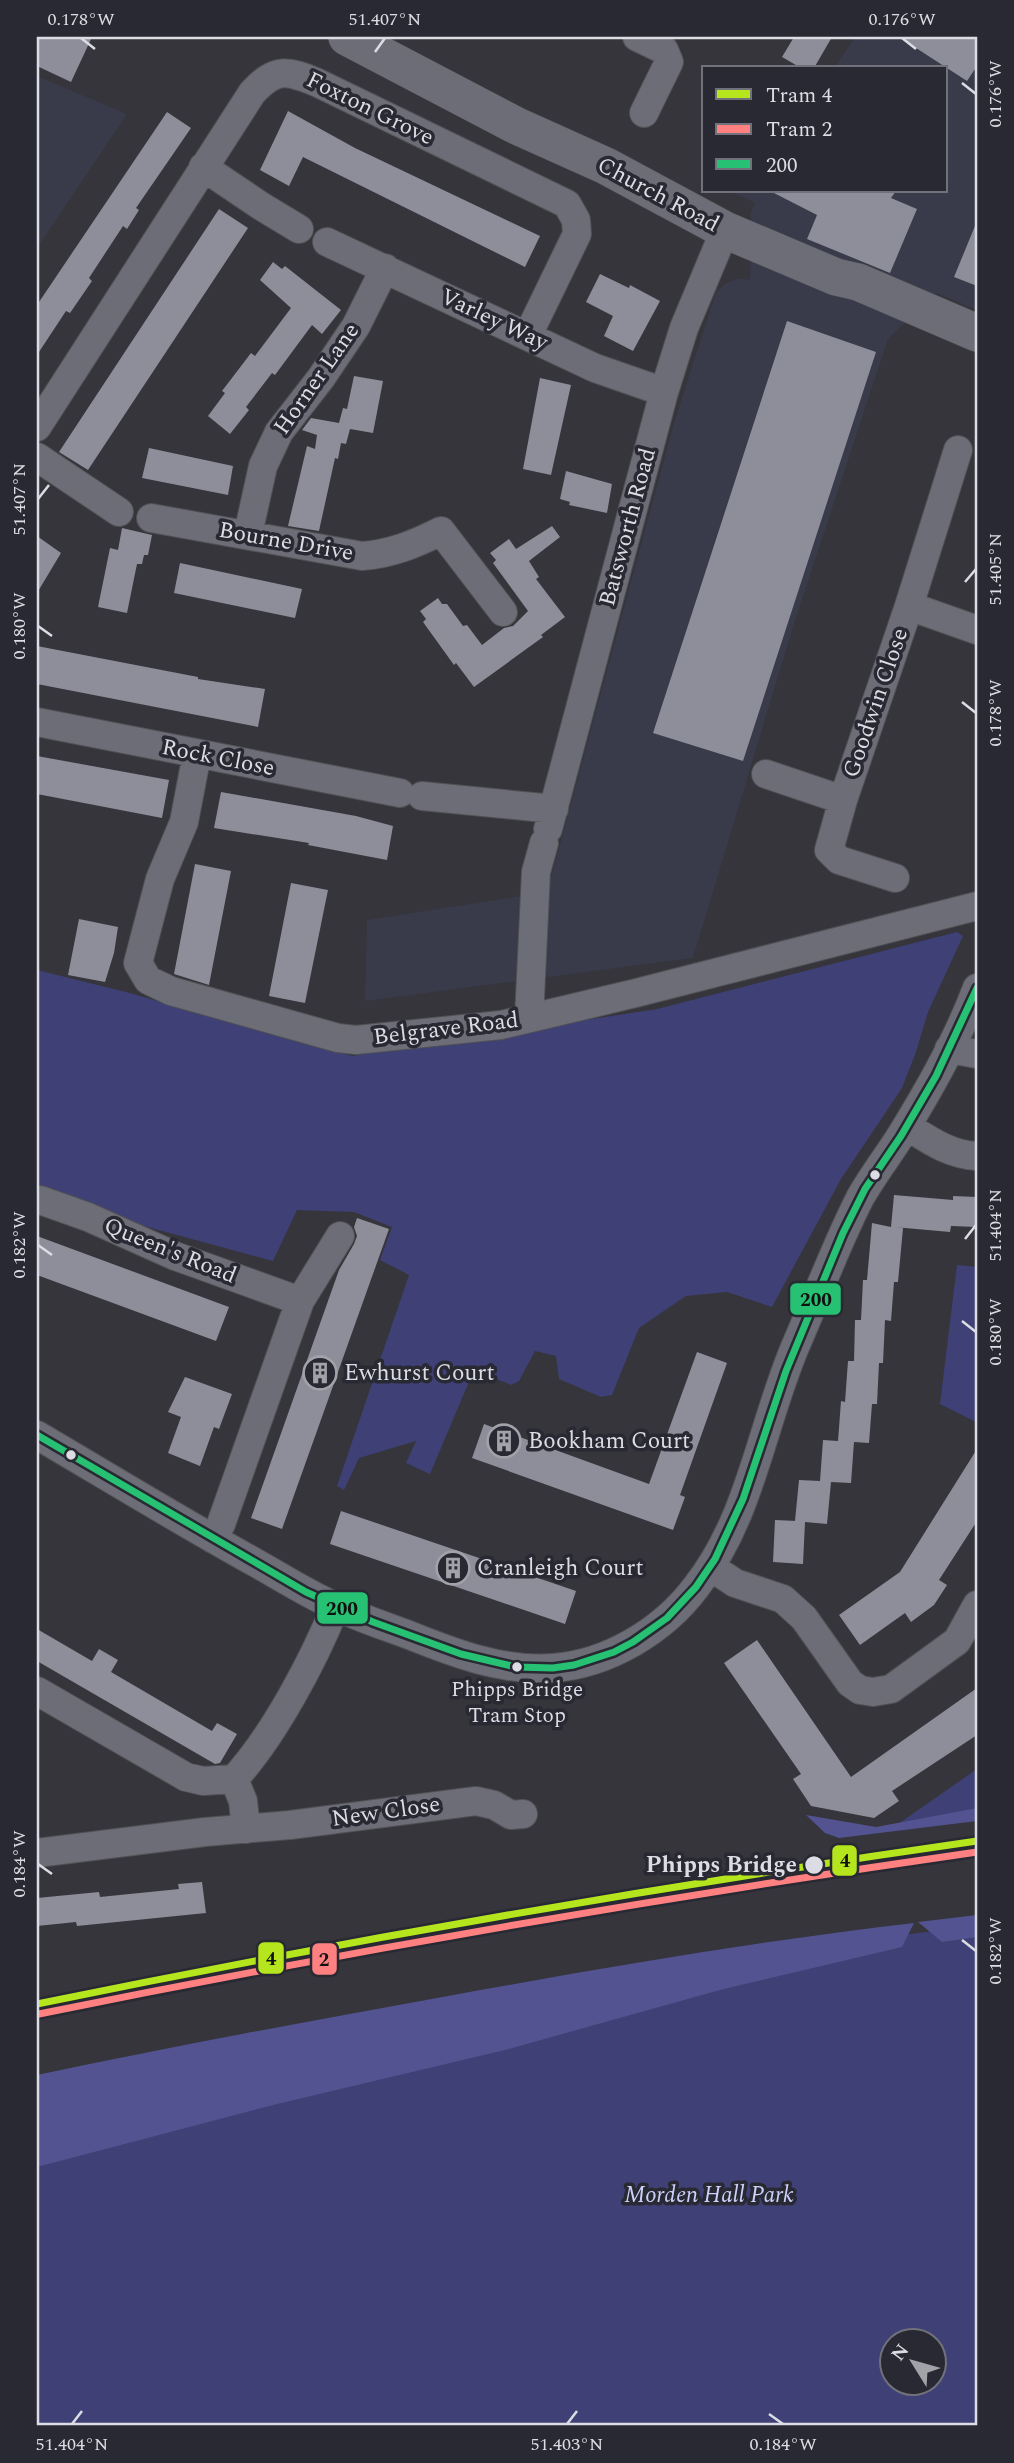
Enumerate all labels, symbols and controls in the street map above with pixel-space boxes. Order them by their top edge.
text: 0.178°W [47,6,115,33]
text: 51.407°N [349,6,421,33]
text: 0.176°W [868,6,936,33]
text: 0.176°W [982,60,1009,128]
street label: Foxton Grove [300,63,440,155]
legend [702,66,948,192]
text: Tram 4 [766,80,833,112]
text: Tram 2 [766,114,832,146]
street label: Church Road [591,148,726,242]
text: 200 [766,150,798,182]
street label: Varley Way [434,280,554,361]
street label: Horner Lane [265,316,369,442]
street label: Batsworth Road [590,444,666,610]
text: 51.407°N [6,463,33,535]
street label: Bourne Drive [216,513,356,571]
text: 51.405°N [982,533,1009,605]
text: 0.180°W [6,592,33,660]
street label: Goodwin Close [834,623,918,783]
text: 0.178°W [982,679,1009,747]
street label: Rock Close [159,730,277,786]
street label: Belgrave Road [371,1003,521,1055]
unlabelled marker [868,1168,882,1182]
text: 51.404°N [982,1189,1009,1261]
street label: Queen's Road [98,1208,242,1294]
text: 0.182°W [6,1211,33,1279]
line badge: 200 [789,1282,842,1316]
text: 200 [800,1286,832,1315]
text: 0.180°W [982,1298,1009,1366]
building icon: Ewhurst Court [301,1354,339,1392]
place label: Ewhurst Court [344,1356,495,1391]
building icon: Bookham Court [485,1422,523,1460]
place label: Bookham Court [528,1424,690,1459]
unlabelled marker [64,1448,78,1462]
building icon: Cranleigh Court [434,1549,472,1587]
place label: Cranleigh Court [477,1551,644,1586]
line badge: 200 [316,1591,369,1625]
text: 200 [326,1595,358,1624]
marker: Phipps Bridge Tram Stop [510,1660,524,1674]
place label: Phipps Bridge Tram Stop [451,1674,583,1732]
street label: New Close [329,1787,443,1837]
text: 0.184°W [6,1830,33,1898]
line badge: 4 [831,1844,858,1877]
text: 4 [840,1847,851,1876]
place label: Phipps Bridge [646,1848,797,1883]
marker: Phipps Bridge [803,1854,825,1876]
text: 0.182°W [982,1917,1009,1985]
line badge: 4 [257,1941,285,1975]
line badge: 2 [311,1942,338,1976]
text: 4 [266,1945,277,1974]
text: 2 [319,1946,329,1975]
park label: Morden Hall Park [624,2178,794,2213]
north arrow [878,2326,948,2396]
text: N [884,2338,917,2368]
text: 51.404°N [36,2431,108,2458]
text: 51.403°N [531,2431,603,2458]
text: 0.184°W [749,2431,817,2458]

